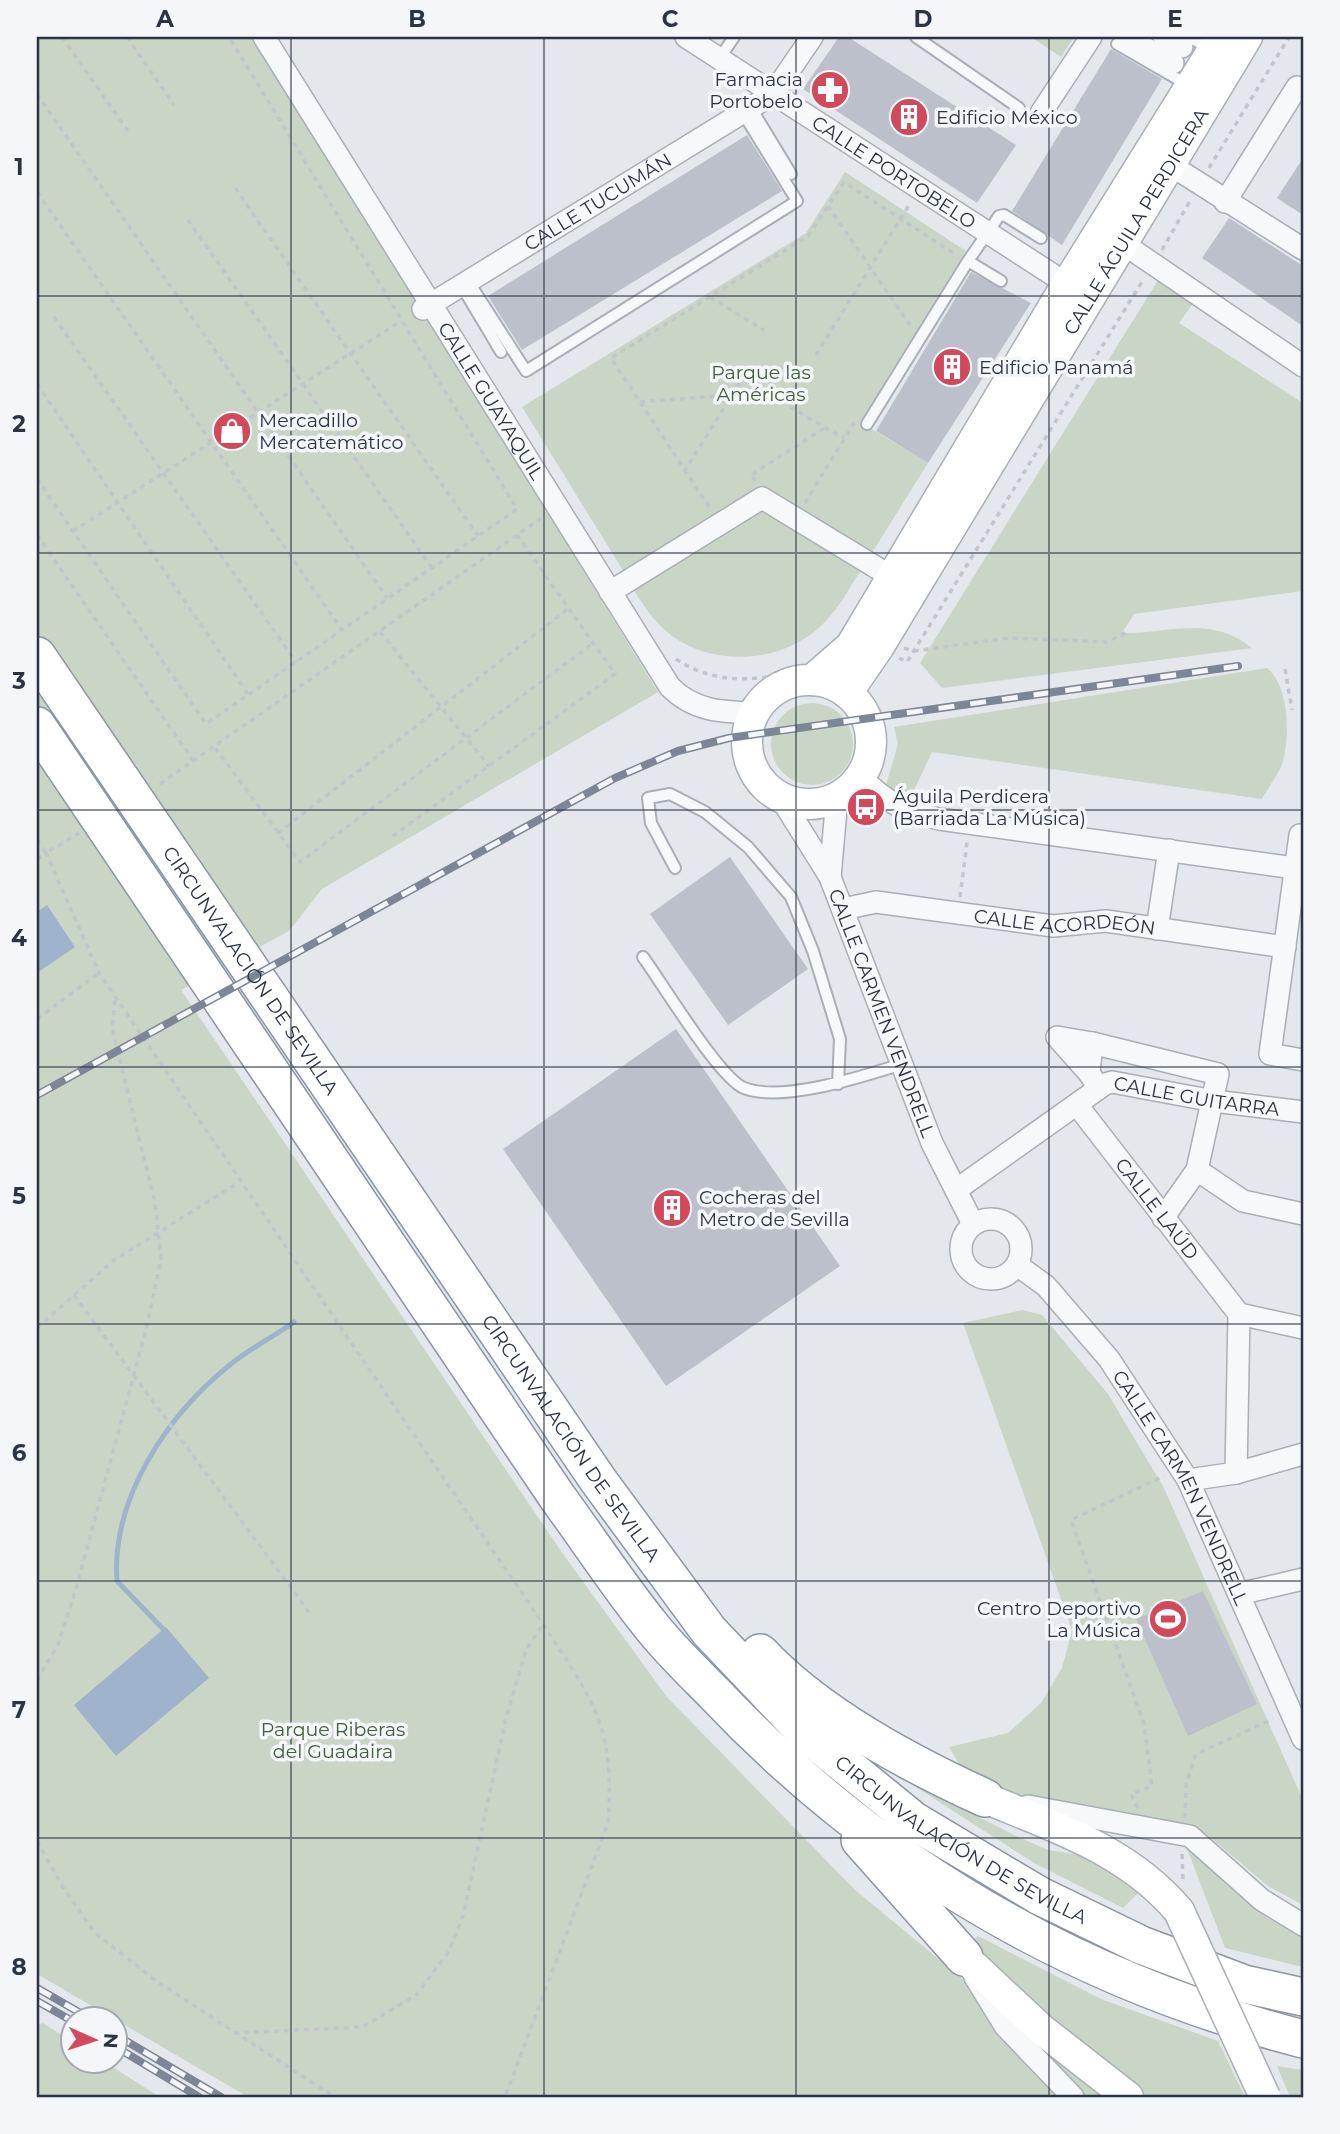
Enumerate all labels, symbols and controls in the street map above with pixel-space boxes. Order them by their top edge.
text: A [155,5,174,33]
text: B [408,5,426,33]
text: C [662,5,679,33]
text: D [914,5,933,33]
text: E [1167,5,1183,33]
place label: Farmacia Portobelo [709,68,803,113]
pharmacy icon: Farmacia Portobelo [809,69,851,111]
building icon: Edificio México [888,96,930,138]
street label: CALLE ÁGUILA PERDICERA [1059,104,1213,339]
place label: Edificio México [936,106,1078,129]
street label: CALLE PORTOBELO [808,111,980,234]
street label: CALLE TUCUMÁN [520,148,676,256]
text: 1 [14,153,24,181]
street label: CALLE GUAYAQUIL [433,318,549,485]
building icon: Edificio Panamá [931,346,973,388]
place label: Edificio Panamá [979,356,1134,379]
park label: Parque las Américas [711,361,811,406]
place label: Mercadillo Mercatemático [259,409,403,454]
text: 2 [12,410,26,438]
shop icon: Mercadillo Mercatemático [211,410,253,452]
text: 3 [11,667,26,695]
place label: Águila Perdicera (Barriada La Música) [893,785,1086,830]
bus stop icon: Águila Perdicera (Barriada La Música) [845,786,887,828]
street label: CIRCUNVALACIÓN DE SEVILLA [158,842,343,1099]
street label: CALLE CARMEN VENDRELL [824,886,940,1141]
street label: CALLE ACORDEÓN [972,904,1157,940]
text: 4 [11,924,27,952]
street label: CALLE GUITARRA [1112,1072,1281,1121]
street label: CALLE LAÚD [1110,1154,1203,1264]
text: 5 [12,1182,26,1210]
place label: Cocheras del Metro de Sevilla [699,1186,850,1231]
building icon: Cocheras del Metro de Sevilla [651,1187,693,1229]
street label: CIRCUNVALACIÓN DE SEVILLA [477,1310,665,1566]
street label: CALLE CARMEN VENDRELL [1107,1366,1253,1609]
text: 6 [12,1439,27,1467]
place label: Centro Deportivo La Música [977,1597,1141,1642]
sports icon: Centro Deportivo La Música [1147,1598,1189,1640]
text: 7 [12,1696,26,1724]
park label: Parque Riberas del Guadaira [261,1718,405,1763]
street label: CIRCUNVALACIÓN DE SEVILLA [830,1751,1091,1929]
text: 8 [11,1953,27,1981]
north arrow [60,2004,130,2074]
text: N [99,2033,122,2049]

